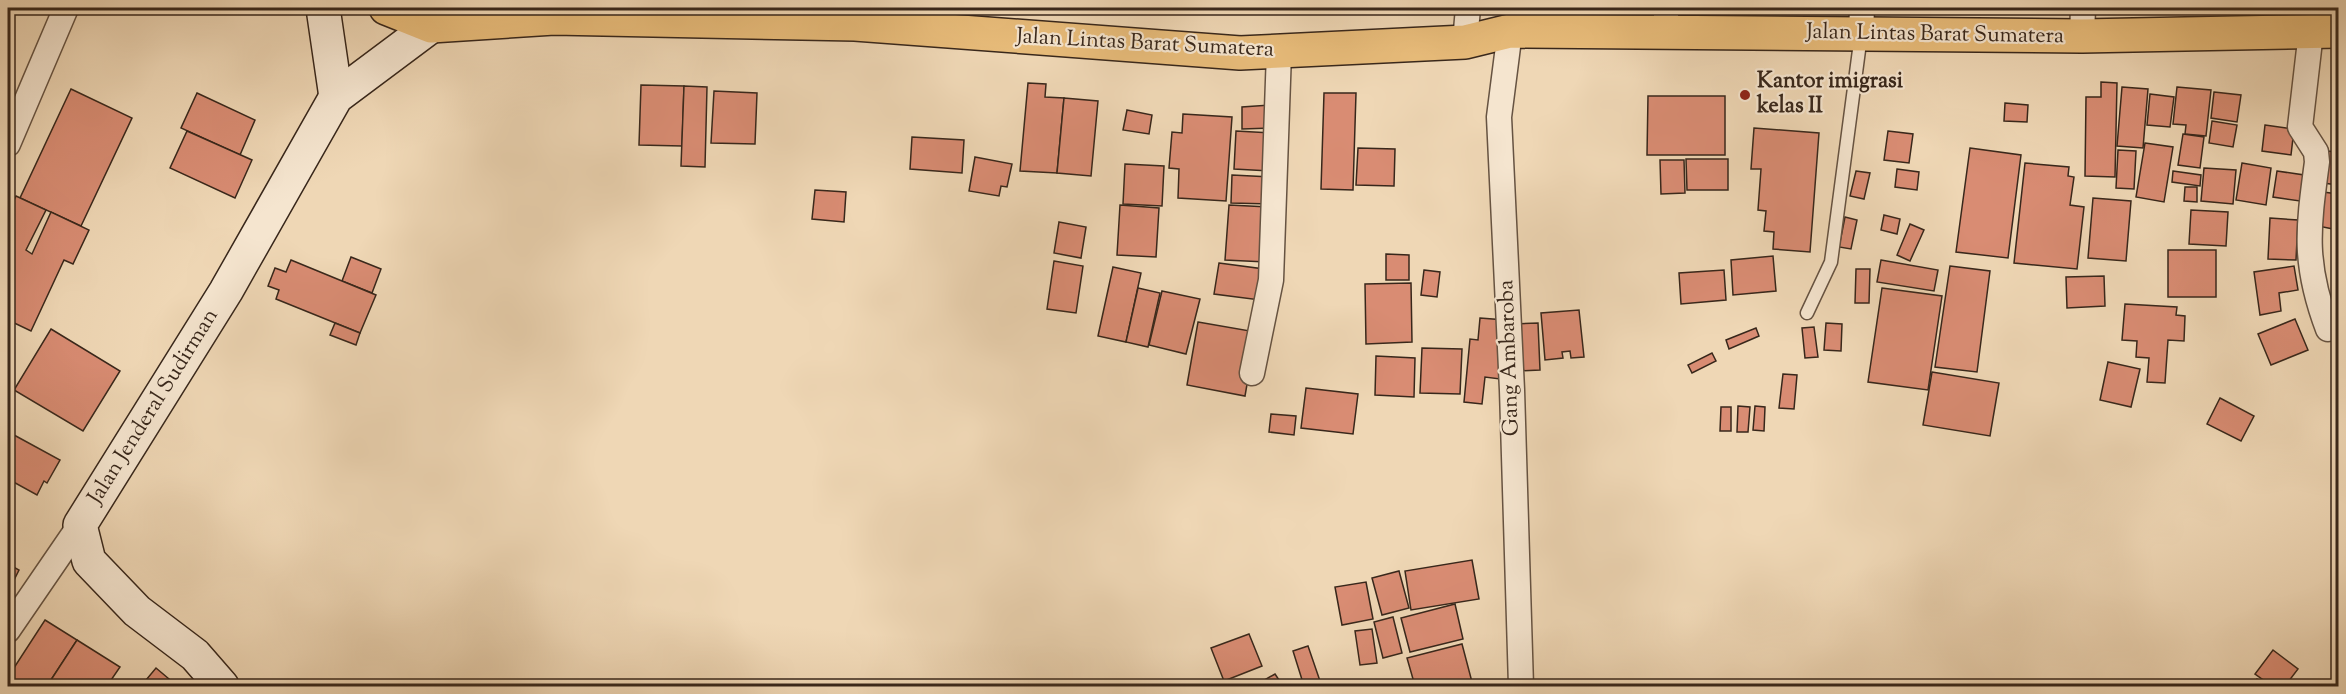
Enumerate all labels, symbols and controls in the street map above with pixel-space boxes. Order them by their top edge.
street label: Jalan Lintas Barat Sumatera [1805,17,2064,53]
street label: Jalan Lintas Barat Sumatera [1014,21,1275,67]
place label: Kantor imigrasi kelas II [1756,66,1904,123]
marker: Kantor imigrasi kelas II [1738,88,1752,102]
street label: Gang Ambaroba [1491,279,1529,437]
street label: Jalan Jenderal Sudirman [80,303,227,512]

